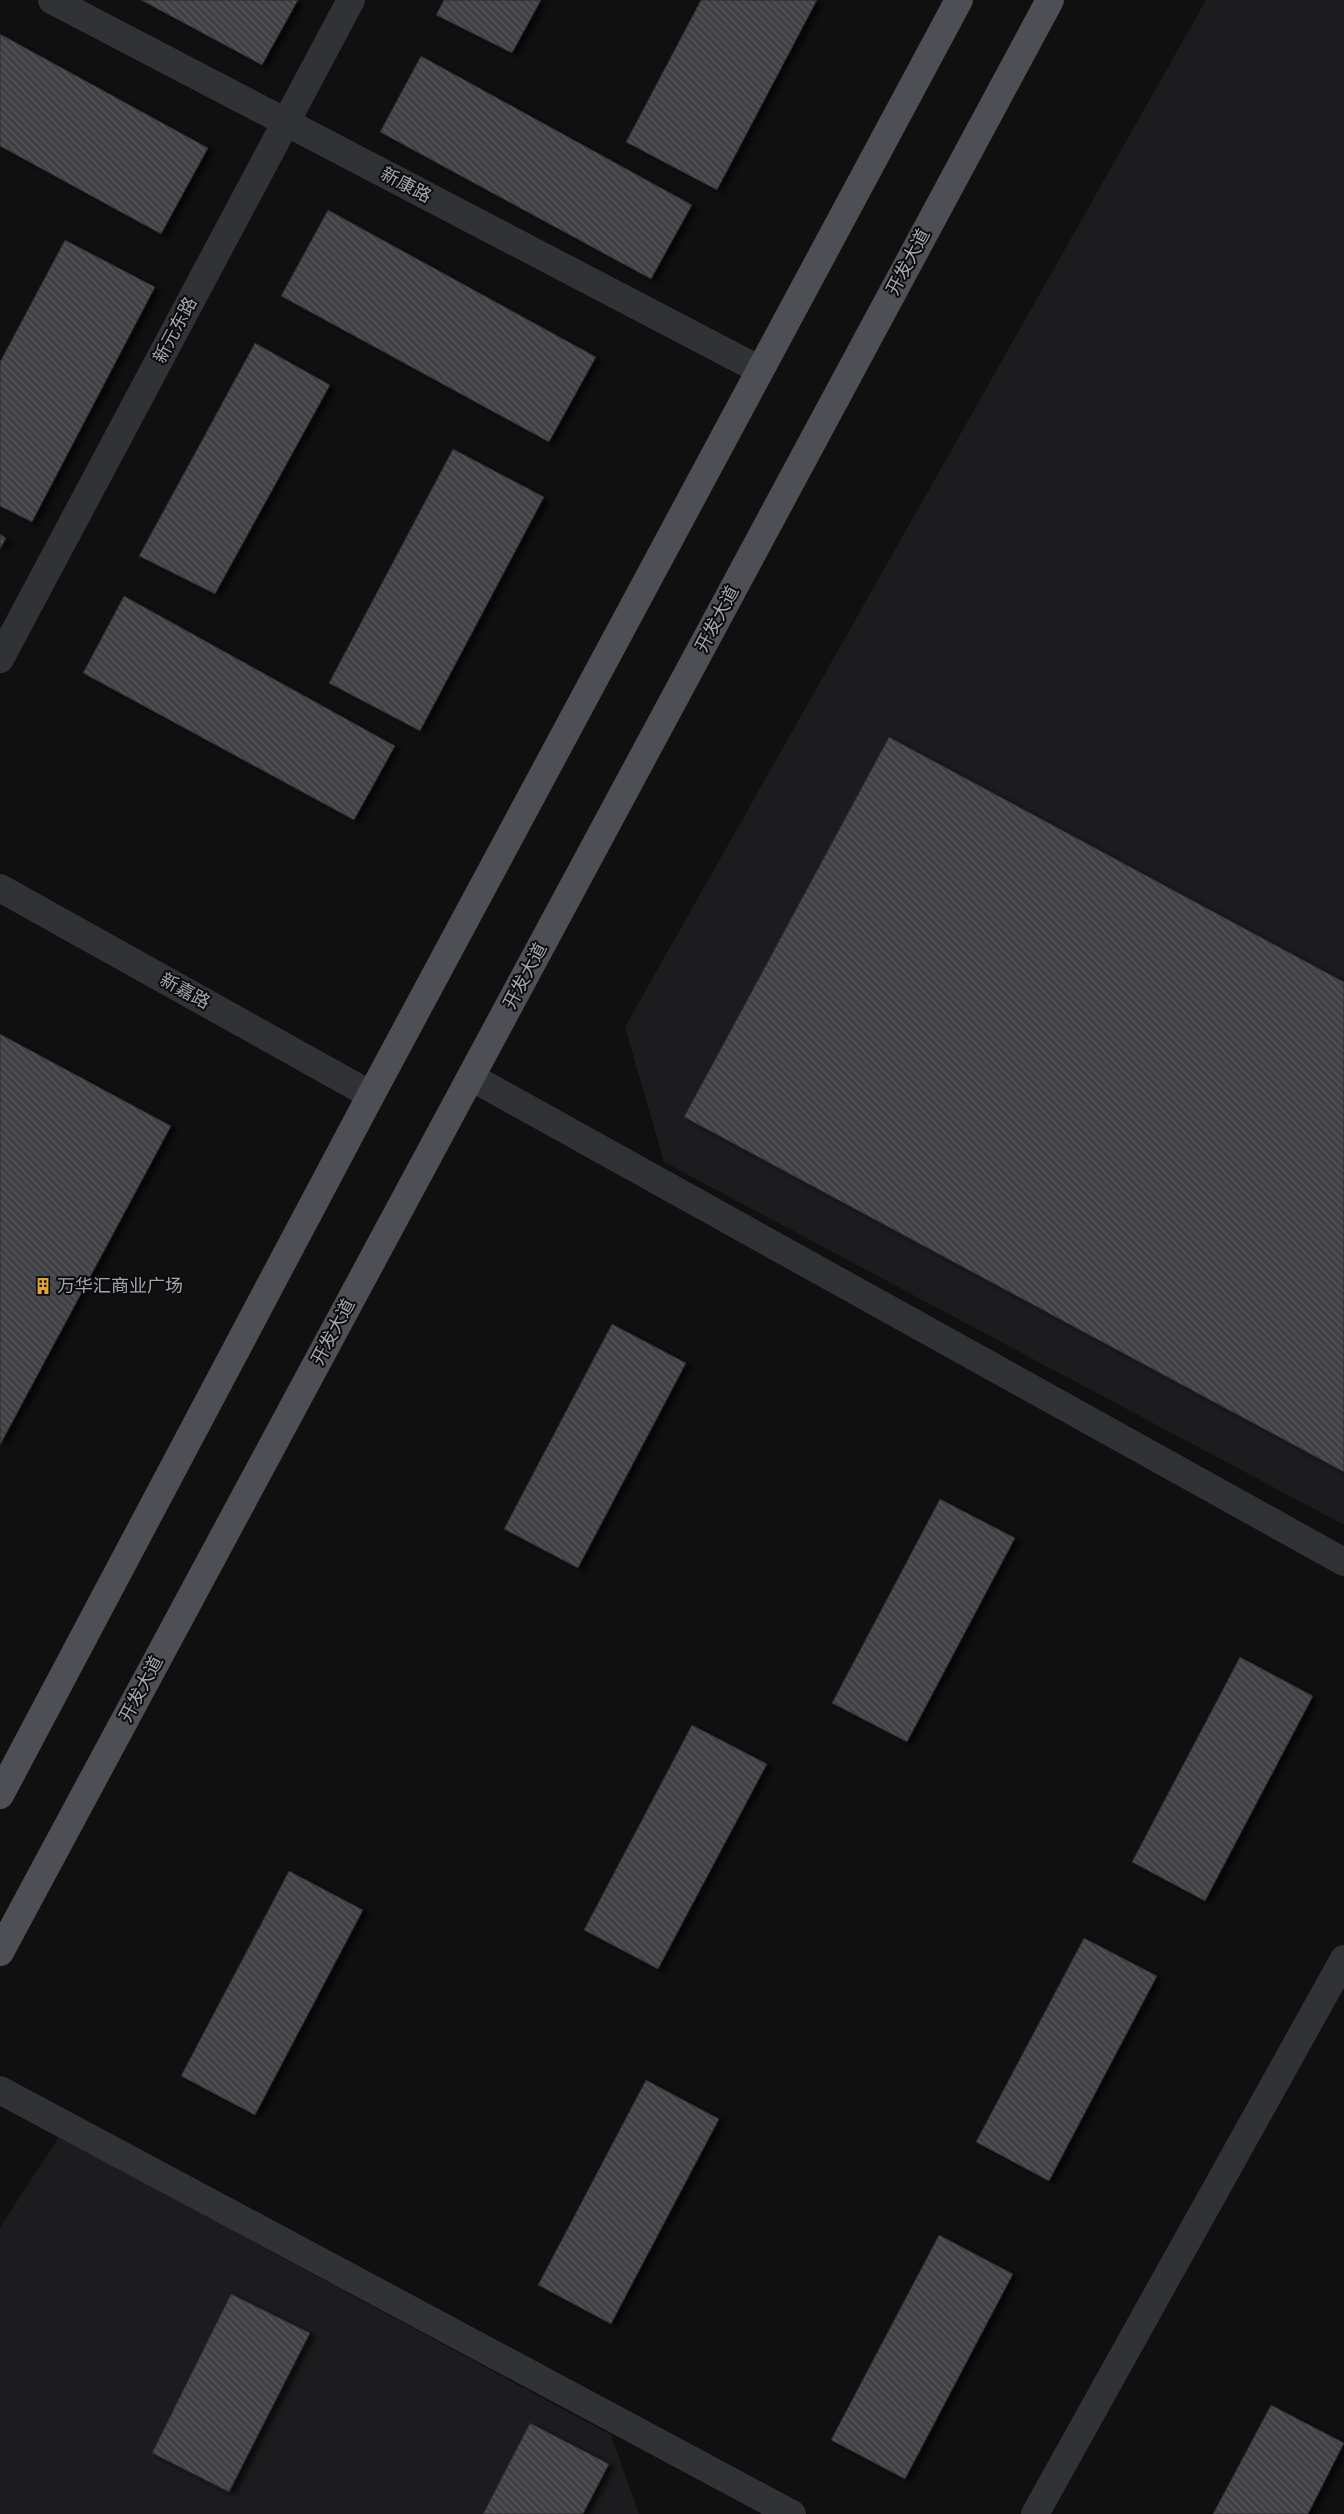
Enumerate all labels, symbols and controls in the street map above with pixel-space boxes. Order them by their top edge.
street label: 新康路 [377,162,435,208]
street label: 开发大道 [881,225,935,299]
street label: 新元东路 [148,293,202,367]
street label: 开发大道 [690,582,744,656]
street label: 开发大道 [498,939,552,1013]
street label: 新嘉路 [156,967,214,1015]
place label: 万华汇商业广场 [57,1274,183,1298]
building icon: 万华汇商业广场 [33,1276,53,1296]
street label: 开发大道 [306,1295,360,1369]
street label: 开发大道 [114,1652,168,1726]

